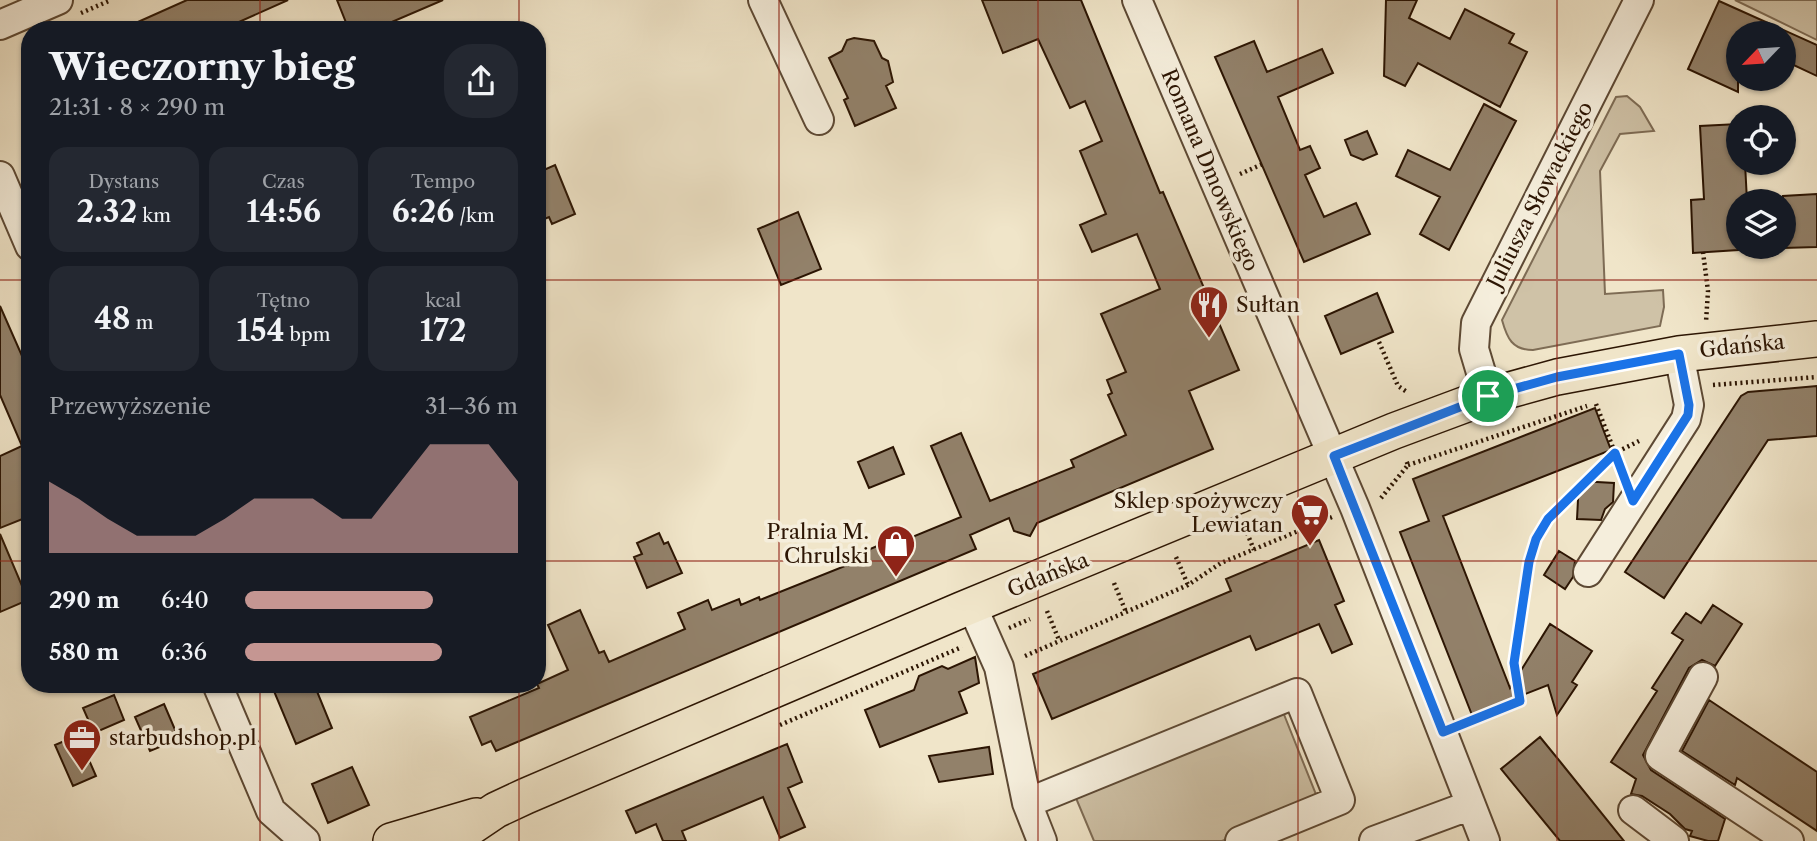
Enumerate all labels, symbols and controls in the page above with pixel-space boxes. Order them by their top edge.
north arrow [1726,21,1796,91]
map controls [1726,21,1796,259]
text: Wieczorny bieg [49,43,356,90]
button: share [444,44,518,118]
street label: Romana Dmowskiego [1156,65,1264,275]
text: 21:31 · 8 × 290 m [49,93,225,121]
street label: Juliusza Słowackiego [1480,97,1598,295]
button: locate [1726,105,1796,175]
text: Dystans [88,170,159,193]
text: Czas [262,170,305,193]
text: Tempo [411,170,475,193]
button: layers [1726,189,1796,259]
text: 2.32 [77,193,137,230]
text: 14:56 [246,193,321,230]
text: 6:26 [392,193,454,230]
text: km [137,204,171,227]
text: /km [454,204,495,227]
restaurant icon: Sułtan [1188,284,1230,339]
text: Tętno [257,289,310,312]
text: kcal [425,289,461,312]
place label: Sułtan [1236,292,1300,317]
text: 48 [94,300,131,337]
text: m [131,311,153,334]
text: 154 [237,312,284,349]
text: 172 [420,312,467,349]
text: bpm [284,323,330,346]
street label: Gdańska [1698,329,1787,362]
pin [1458,366,1518,426]
icon: arrive [1469,377,1507,415]
text: Przewyższenie [49,392,211,420]
text: 31–36 m [425,392,518,420]
place label: Sklep spożywczy Lewiatan [1114,488,1283,537]
supermarket icon: Sklep spożywczy Lewiatan [1289,492,1331,547]
place label: Pralnia M. Chrulski [766,519,869,568]
shop icon: Pralnia M. Chrulski [875,523,917,578]
street label: Gdańska [1003,547,1093,602]
text: 290 m [49,586,120,614]
text: 6:40 [161,586,209,614]
text: 580 m [49,638,119,666]
text: 6:36 [161,638,207,666]
office icon: starbudshop.pl [61,717,103,772]
place label: starbudshop.pl [109,725,257,750]

